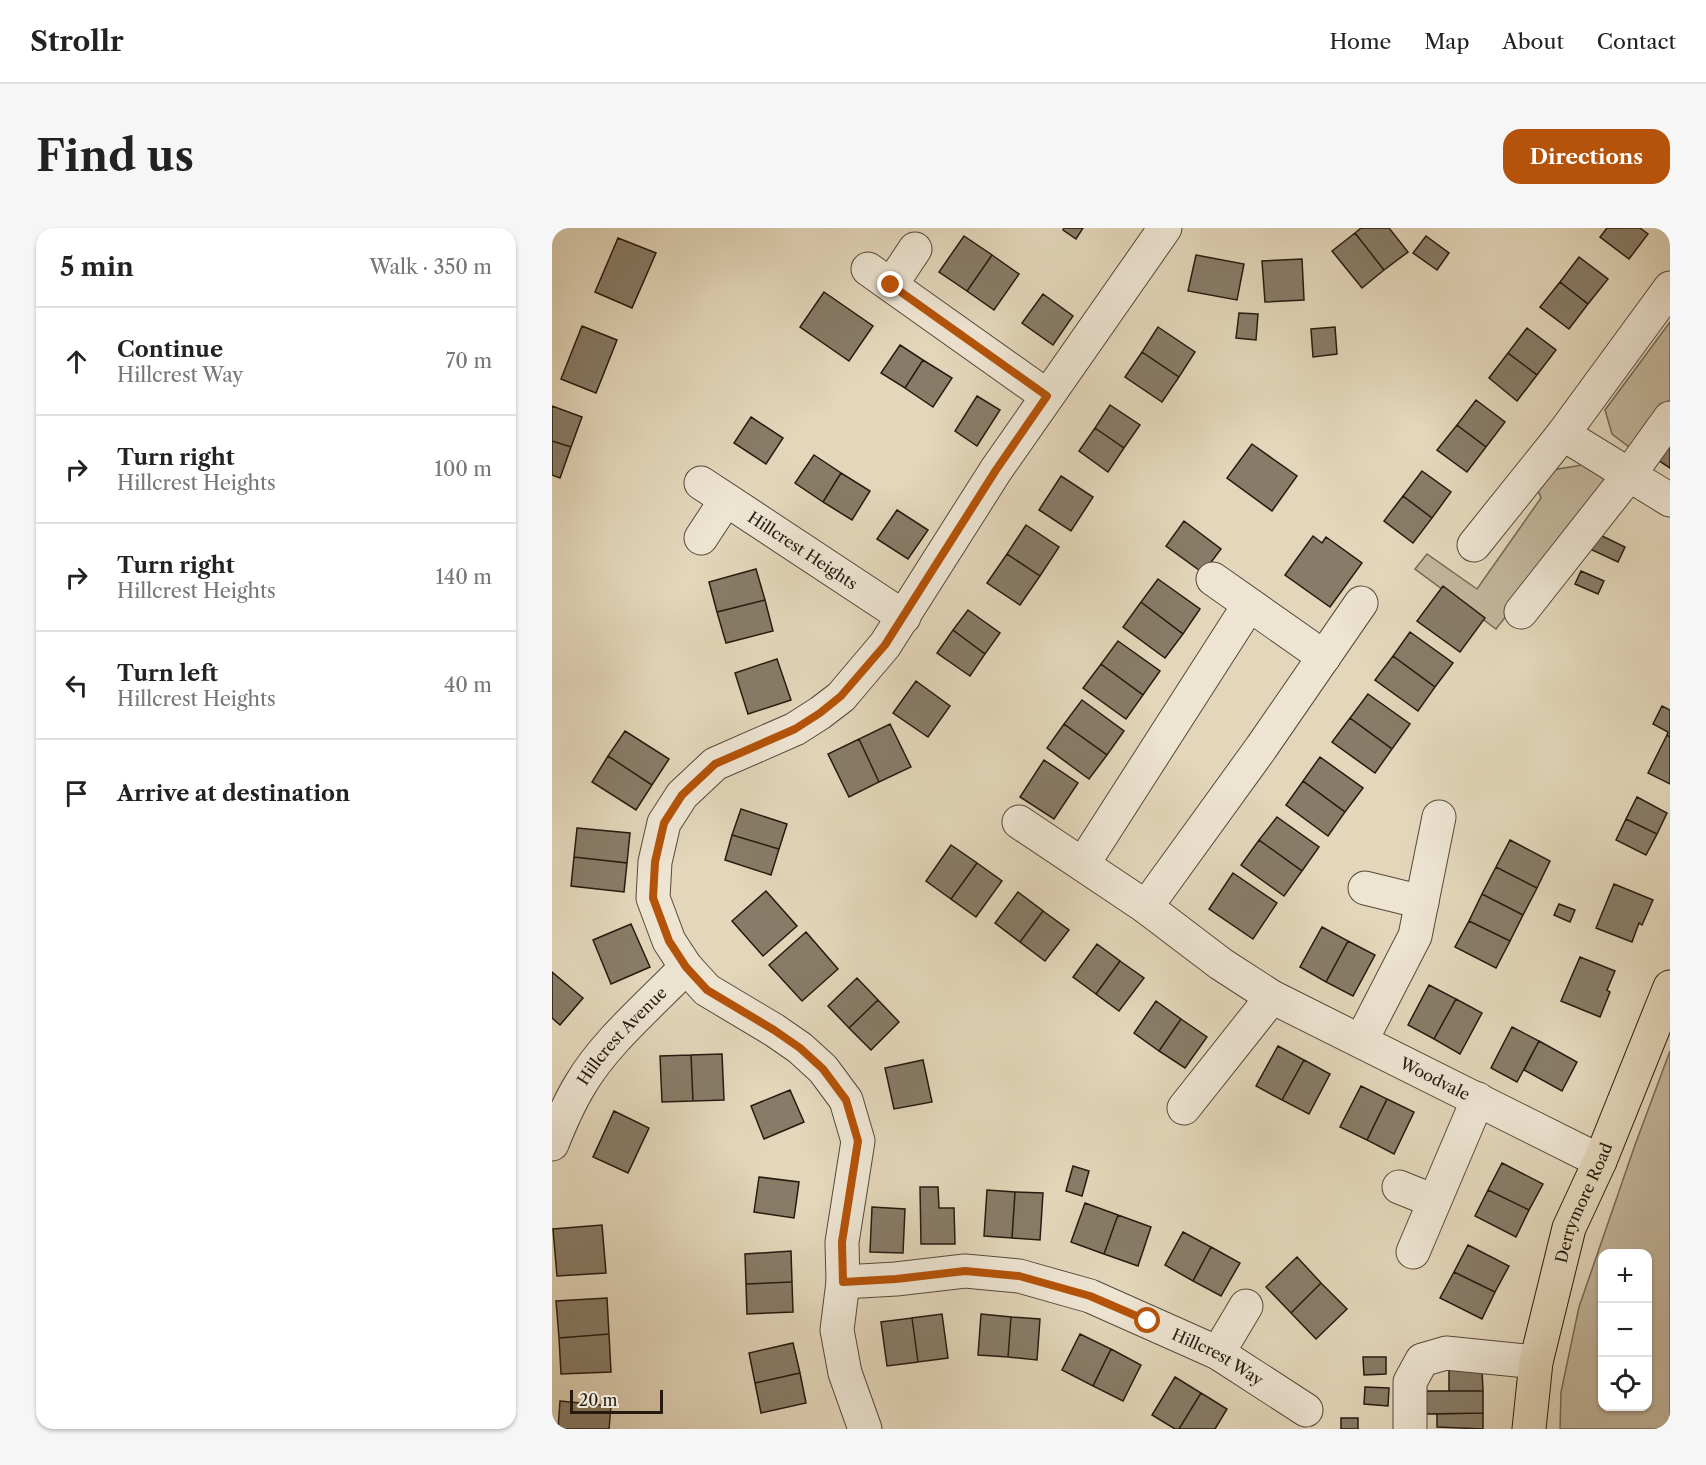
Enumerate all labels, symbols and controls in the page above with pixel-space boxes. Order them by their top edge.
text: Strollr [30,24,124,58]
text: Home [1330,29,1391,54]
text: Map [1424,29,1469,54]
text: About [1502,29,1564,54]
text: Contact [1597,29,1676,54]
button: Directions [1503,129,1670,184]
text: Find us [36,130,194,182]
text: 5 min [60,251,134,283]
text: Walk · 350 m [369,255,492,279]
route end [877,271,903,297]
text: Continue [117,336,223,363]
icon: ahead [60,345,93,378]
text: 70 m [446,349,492,373]
text: Hillcrest Way [117,363,244,387]
text: Turn right [117,444,235,471]
icon: right [60,453,93,486]
text: 100 m [434,457,492,481]
text: Hillcrest Heights [117,471,276,495]
street label: Hillcrest Heights [744,507,861,594]
text: Turn right [117,552,235,579]
icon: right [60,561,93,594]
text: 140 m [435,565,492,589]
text: Hillcrest Heights [117,579,276,603]
text: Turn left [117,660,218,687]
icon: left [60,669,93,702]
text: 40 m [444,673,492,697]
text: Hillcrest Heights [117,687,276,711]
icon: arrive [60,777,93,810]
text: Arrive at destination [117,780,350,807]
street label: Hillcrest Avenue [573,982,671,1089]
street label: Woodvale [1396,1052,1473,1104]
street label: Derrymore Road [1551,1139,1616,1265]
map controls [1598,1249,1652,1411]
button: + [1598,1249,1652,1303]
button: − [1598,1303,1652,1357]
route start [1134,1307,1160,1333]
street label: Hillcrest Way [1169,1324,1268,1390]
button: locate [1598,1357,1652,1411]
scale bar [570,1387,663,1414]
text: 20 m [579,1390,618,1410]

